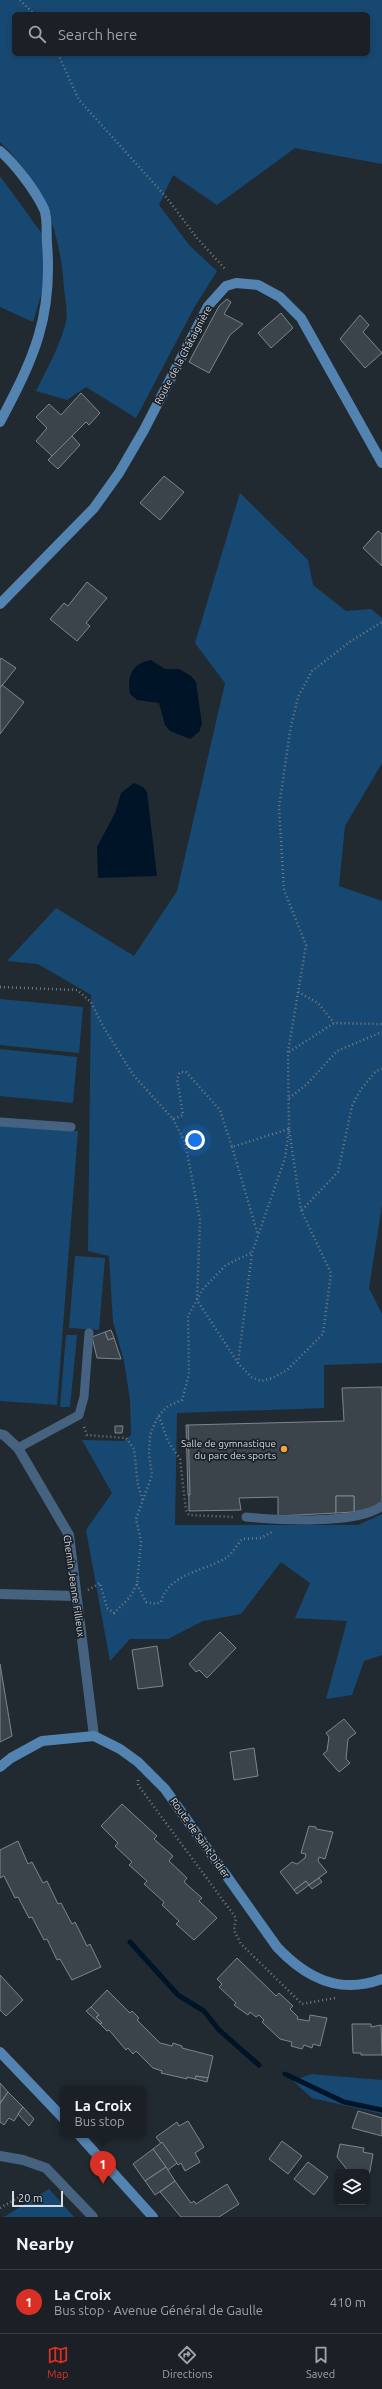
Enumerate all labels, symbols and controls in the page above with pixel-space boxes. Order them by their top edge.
search box [12,12,370,56]
icon: search [26,23,48,45]
text: Search here [58,26,137,43]
street label: Route de la Châtaignière [152,304,214,406]
your location [185,1130,205,1150]
place label: Salle de gymnastique du parc des sports [181,1438,276,1461]
marker: Salle de gymnastique du parc des sports [279,1444,289,1454]
street label: Chemin Jeanne Fillieux [61,1534,87,1638]
street label: Route de Saint-Didier [168,1796,232,1880]
popup [60,2086,146,2138]
text: La Croix [74,2097,132,2114]
text: Bus stop [74,2114,125,2128]
pin: 1 [90,2151,116,2184]
map controls [334,2169,370,2205]
button: layers [334,2169,370,2205]
scale bar [12,2189,63,2208]
text: 20 m [18,2192,42,2204]
text: Nearby [16,2234,74,2253]
text: La Croix [54,2286,111,2303]
text: 1 [25,2295,33,2309]
text: 410 m [330,2295,366,2309]
text: Bus stop · Avenue Général de Gaulle [54,2303,263,2317]
tab: Map [47,2344,69,2380]
tab: Directions [162,2344,212,2380]
tab: Saved [306,2344,335,2380]

